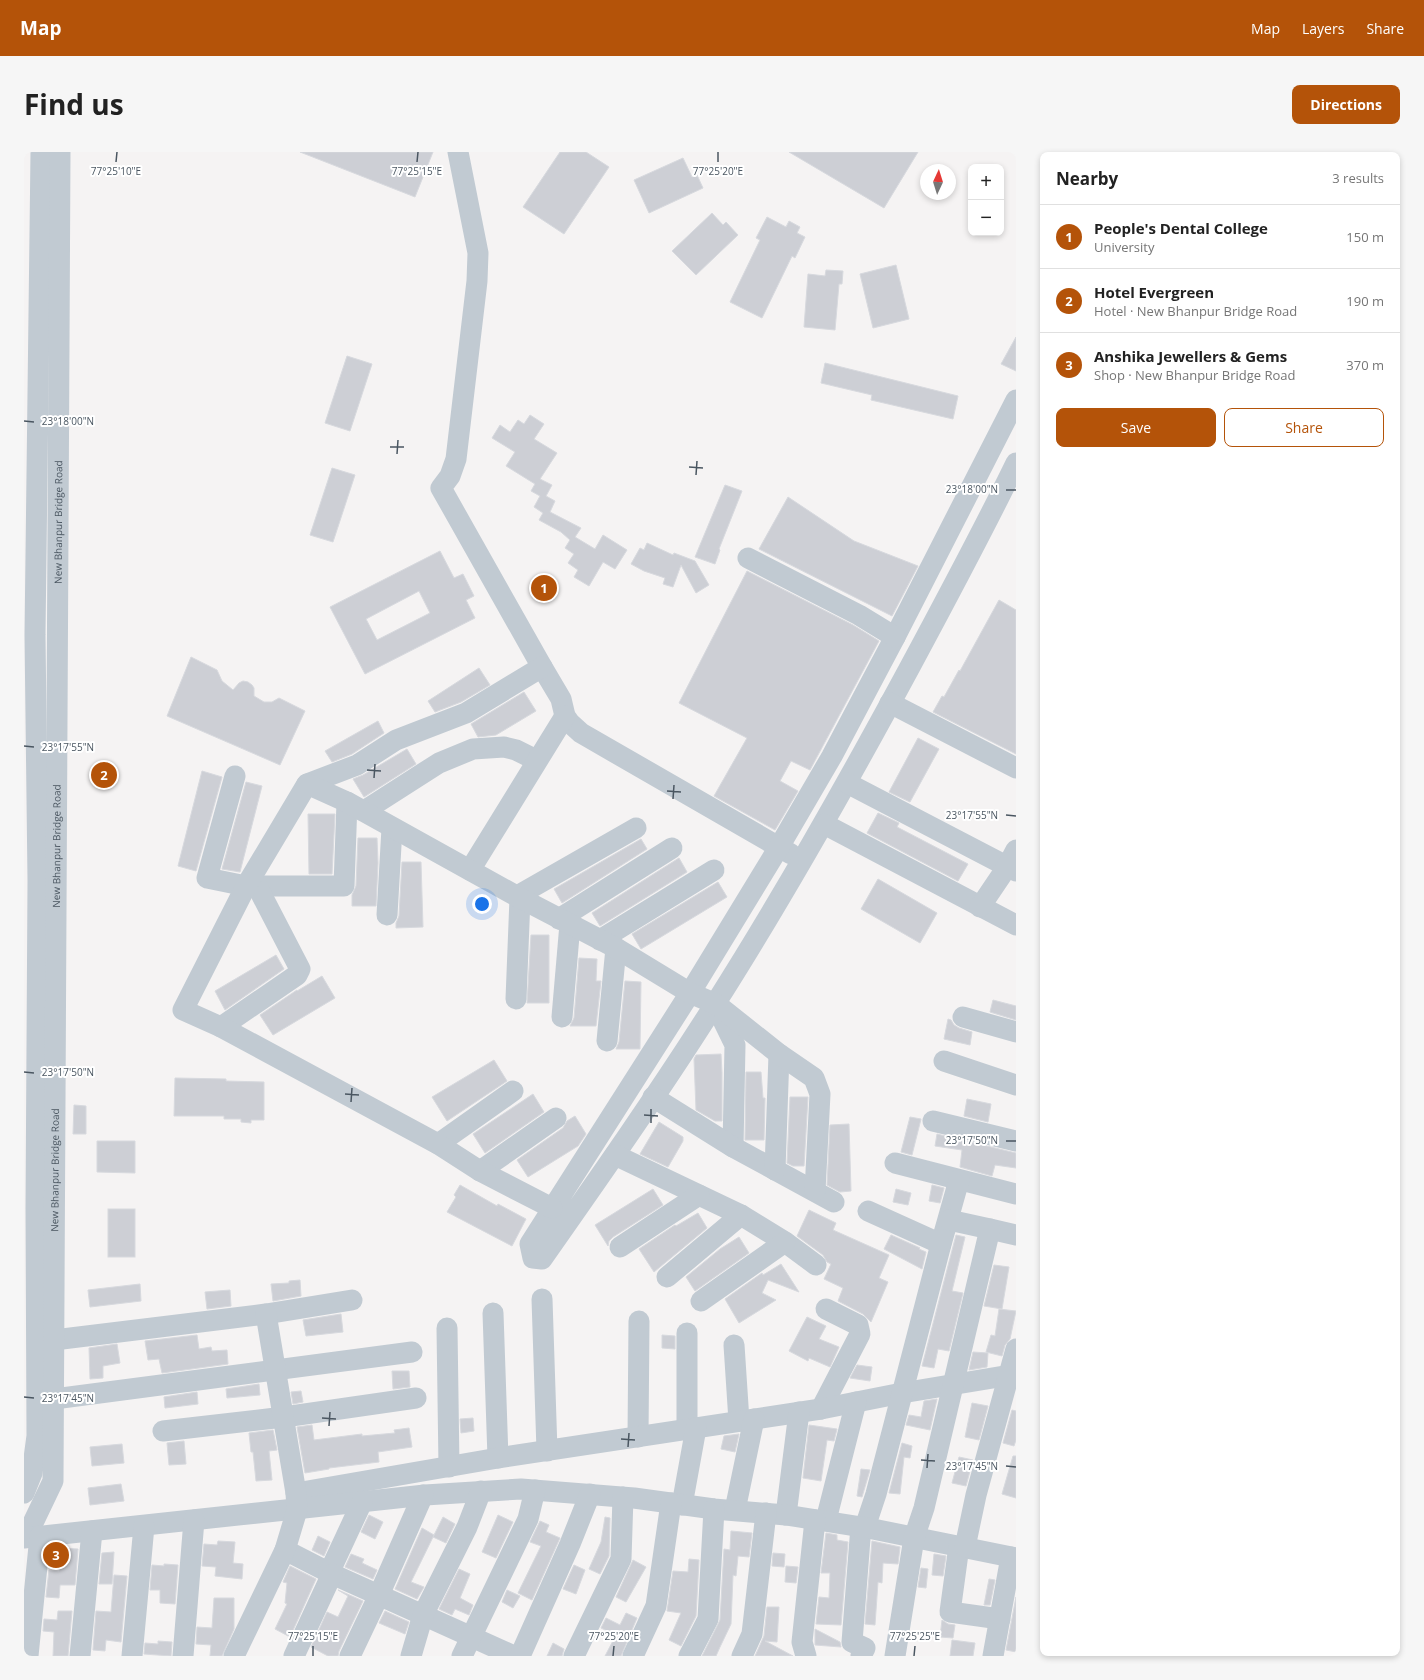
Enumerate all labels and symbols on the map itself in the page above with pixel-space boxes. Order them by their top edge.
text: 77°25'10"E [91,164,141,178]
text: 77°25'15"E [392,164,442,178]
text: 77°25'20"E [693,164,743,178]
north arrow [920,164,956,200]
text: 23°18'00"N [42,414,94,428]
street label: New Bhanpur Bridge Road [51,460,65,584]
text: 23°18'00"N [946,482,998,496]
pin: 1 [531,573,557,603]
text: 23°17'55"N [42,740,94,754]
pin: 2 [91,760,117,790]
street label: New Bhanpur Bridge Road [49,784,64,908]
text: 23°17'55"N [946,808,998,822]
your location [472,894,492,914]
text: 23°17'50"N [42,1065,94,1079]
street label: New Bhanpur Bridge Road [47,1108,62,1232]
text: 23°17'50"N [946,1133,998,1147]
text: 23°17'45"N [42,1391,94,1405]
text: 23°17'45"N [946,1459,998,1473]
pin: 3 [43,1540,69,1570]
text: 77°25'15"E [288,1629,338,1643]
text: 77°25'20"E [589,1629,639,1643]
text: 77°25'25"E [890,1629,940,1643]

